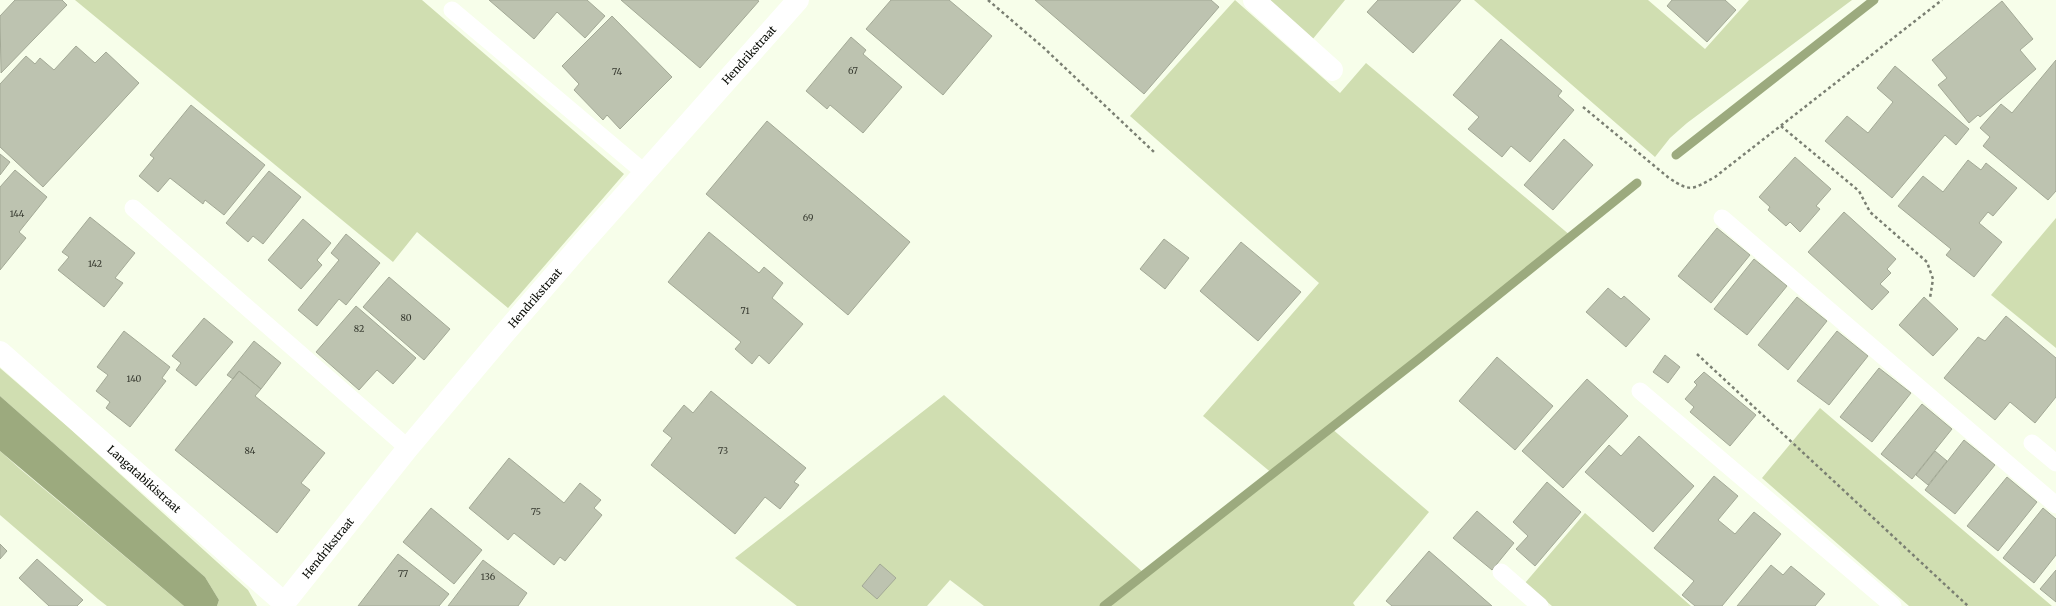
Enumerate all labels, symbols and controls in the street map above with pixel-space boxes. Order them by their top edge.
street label: Hendrikstraat [719,22,780,87]
house number: 67 [848,65,858,76]
house number: 74 [612,66,622,77]
house number: 144 [10,208,25,219]
house number: 69 [803,212,813,223]
house number: 142 [88,258,102,269]
street label: Hendrikstraat [505,265,565,331]
house number: 71 [740,305,750,316]
house number: 80 [400,312,412,323]
house number: 82 [354,323,364,334]
house number: 140 [127,373,142,384]
street label: Langatabikistraat [104,442,184,516]
house number: 84 [245,445,256,456]
house number: 73 [718,445,728,456]
house number: 75 [531,506,541,517]
street label: Hendrikstraat [299,514,357,581]
house number: 77 [398,568,408,579]
house number: 136 [481,571,496,582]

